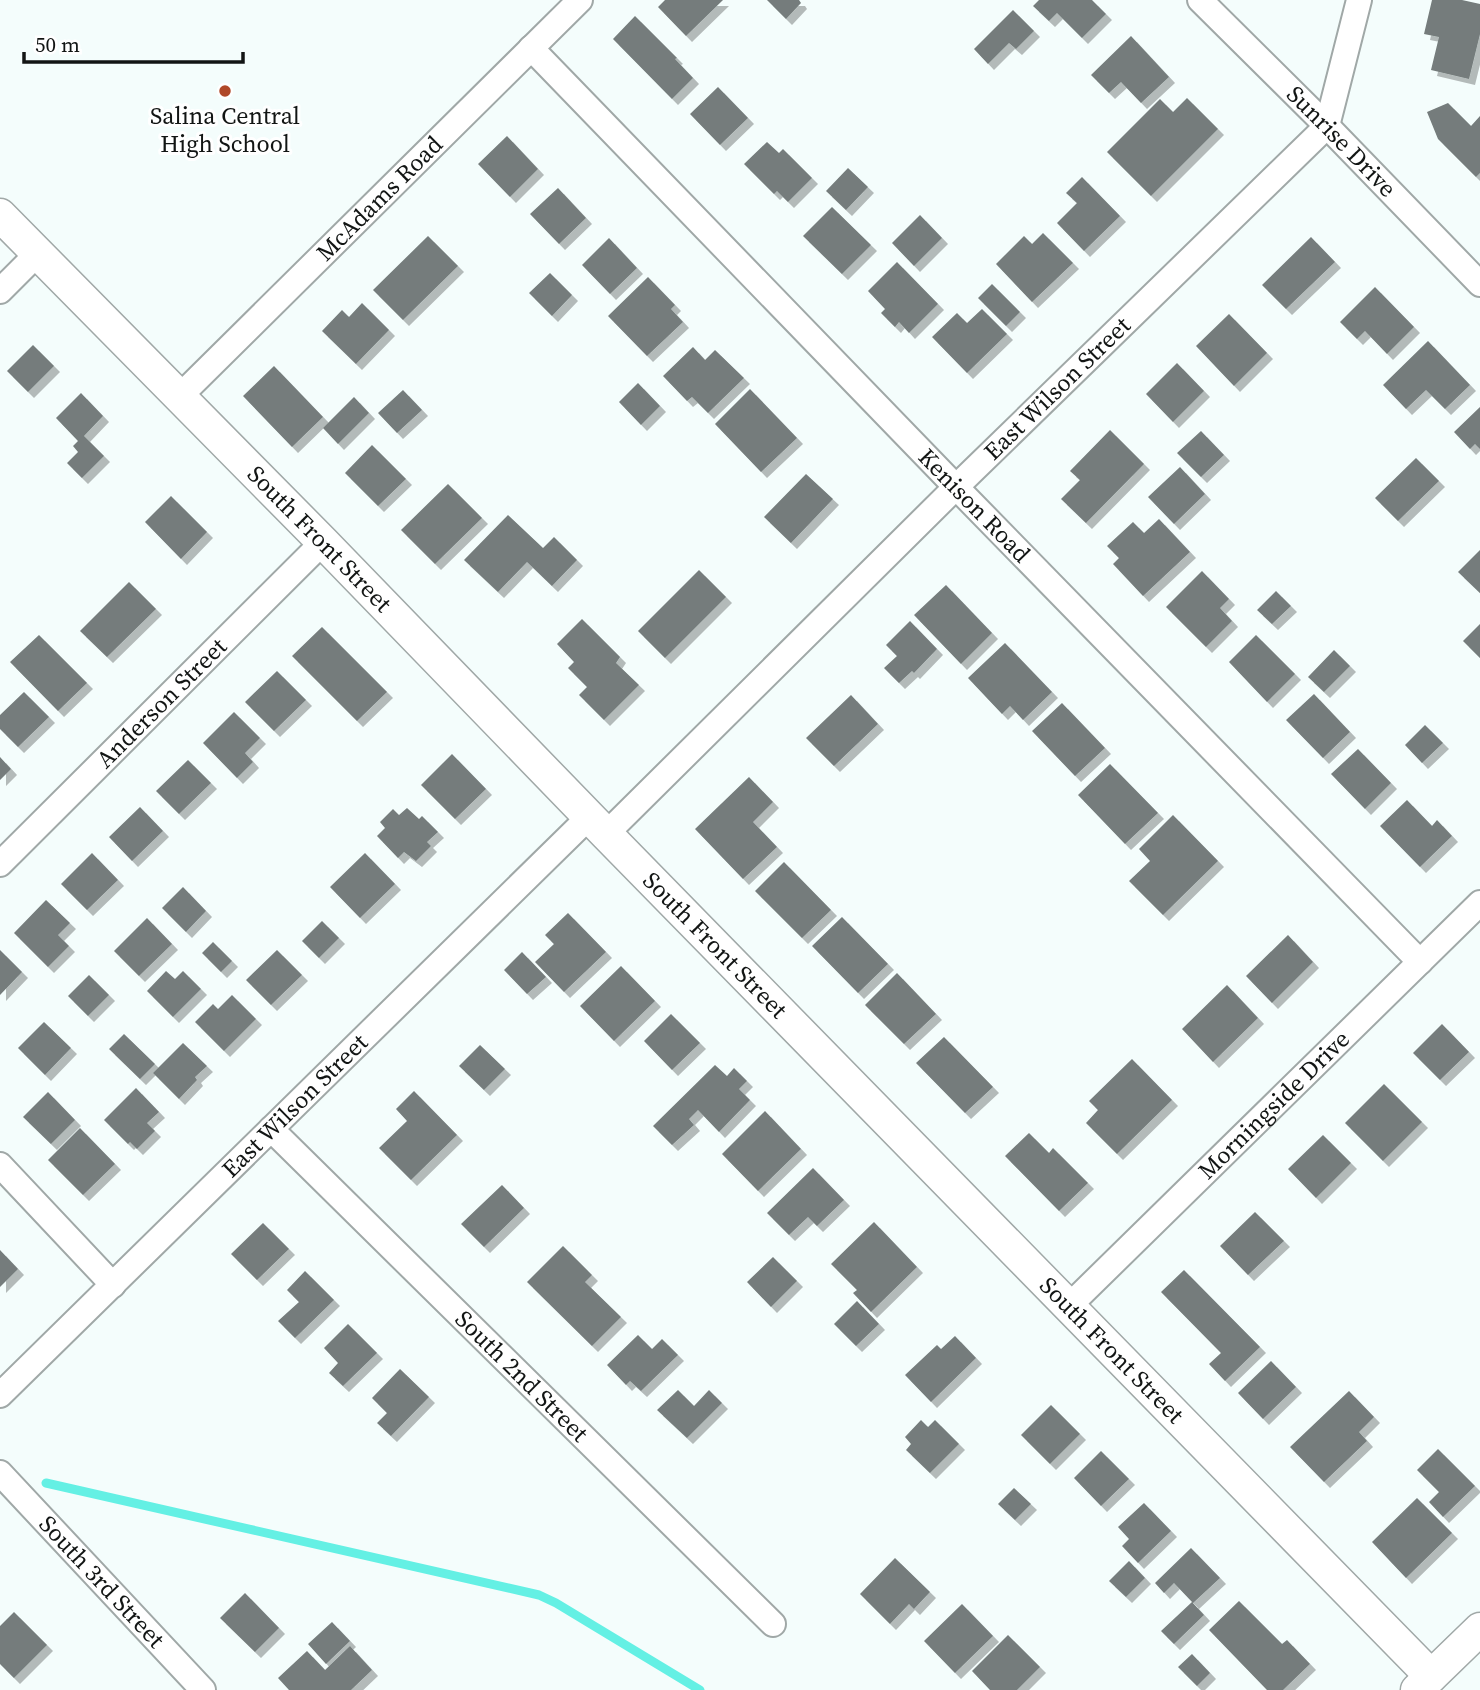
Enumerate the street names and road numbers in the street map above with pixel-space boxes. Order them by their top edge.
street label: Sunrise Drive [1280,78,1404,204]
street label: McAdams Road [309,128,450,268]
street label: East Wilson Street [976,309,1137,467]
street label: Kenison Road [911,441,1038,570]
street label: South Front Street [240,458,399,619]
street label: Anderson Street [89,630,234,775]
street label: South Front Street [636,864,795,1026]
street label: Morningside Drive [1191,1023,1357,1187]
street label: East Wilson Street [214,1026,375,1185]
street label: South Front Street [1033,1269,1192,1431]
street label: South 2nd Street [448,1303,596,1449]
street label: South 3rd Street [32,1508,173,1655]

